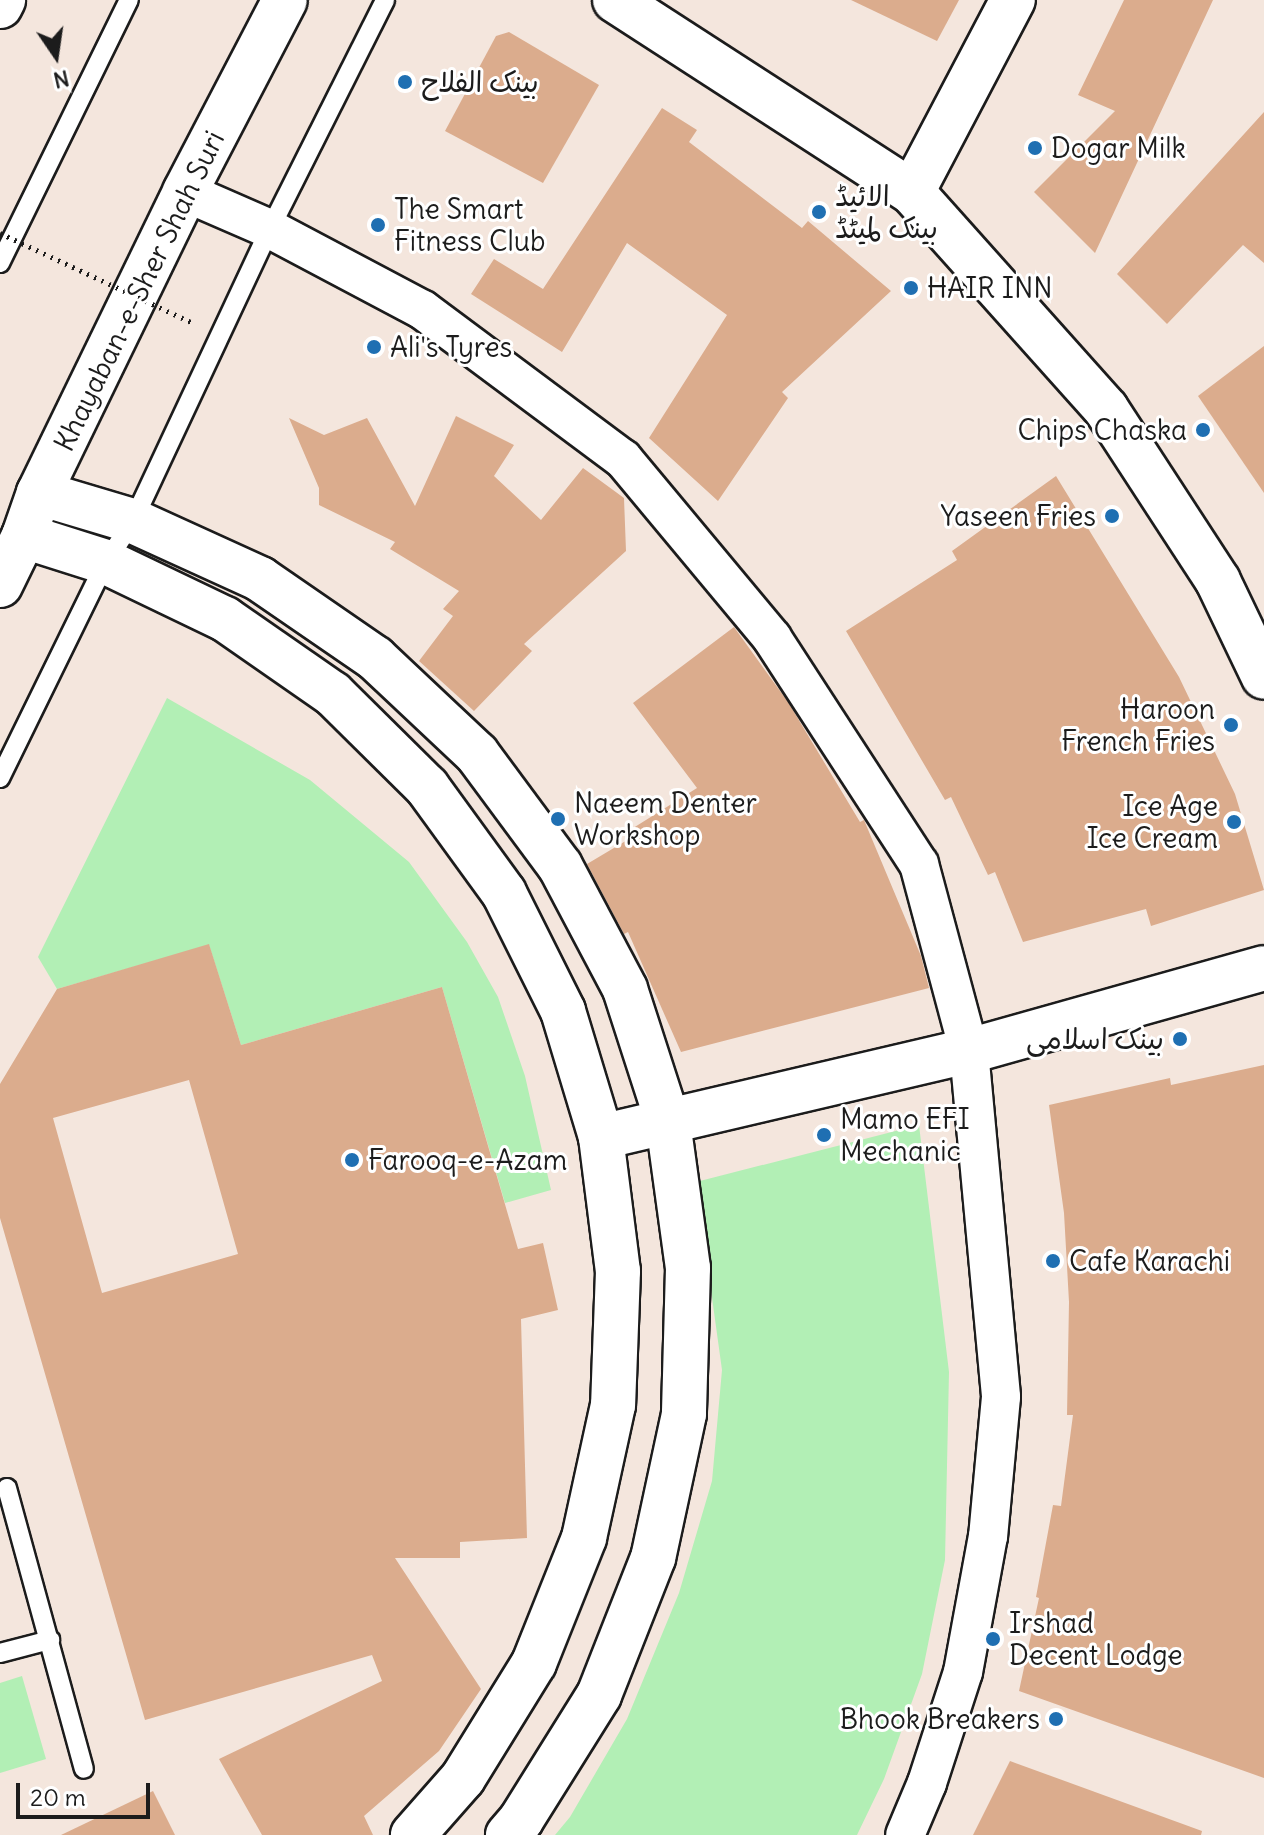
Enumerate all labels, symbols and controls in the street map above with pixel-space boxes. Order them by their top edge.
north arrow [16,16,96,96]
text: N [51,64,72,95]
place label: بینک الفلاح [421,65,539,99]
marker: بینک الفلاح [396,73,414,91]
street label: Khayaban-e-Sher Shah Suri [47,125,231,457]
place label: Dogar Milk [1051,131,1186,165]
marker: Dogar Milk [1026,139,1044,157]
place label: الائیڈ بینک لمیٹڈ [835,179,938,245]
place label: The Smart Fitness Club [394,192,546,258]
marker: الائیڈ بینک لمیٹڈ [810,203,828,221]
marker: The Smart Fitness Club [369,216,387,234]
place label: HAIR INN [927,271,1053,305]
marker: HAIR INN [902,279,920,297]
place label: Ali's Tyres [390,330,512,364]
marker: Ali's Tyres [365,338,383,356]
place label: Chips Chaska [1017,413,1187,447]
marker: Chips Chaska [1194,421,1212,439]
place label: Yaseen Fries [940,499,1096,533]
marker: Yaseen Fries [1103,507,1121,525]
place label: Haroon French Fries [1061,692,1215,758]
marker: Haroon French Fries [1222,716,1240,734]
place label: Naeem Denter Workshop [574,786,757,852]
place label: Ice Age Ice Cream [1087,789,1218,855]
marker: Naeem Denter Workshop [549,810,567,828]
marker: Ice Age Ice Cream [1225,813,1243,831]
place label: بینک اسلامی [1026,1022,1164,1056]
marker: بینک اسلامی [1171,1030,1189,1048]
place label: Mamo EFI Mechanic [840,1102,970,1168]
marker: Mamo EFI Mechanic [815,1126,833,1144]
place label: Farooq-e-Azam [368,1143,567,1177]
marker: Farooq-e-Azam [343,1151,361,1169]
place label: Cafe Karachi [1069,1244,1230,1278]
marker: Cafe Karachi [1044,1252,1062,1270]
place label: Irshad Decent Lodge [1009,1606,1183,1672]
marker: Irshad Decent Lodge [984,1630,1002,1648]
place label: Bhook Breakers [840,1702,1040,1736]
marker: Bhook Breakers [1047,1710,1065,1728]
scale bar [20,1767,154,1817]
text: 20 m [30,1782,86,1812]

